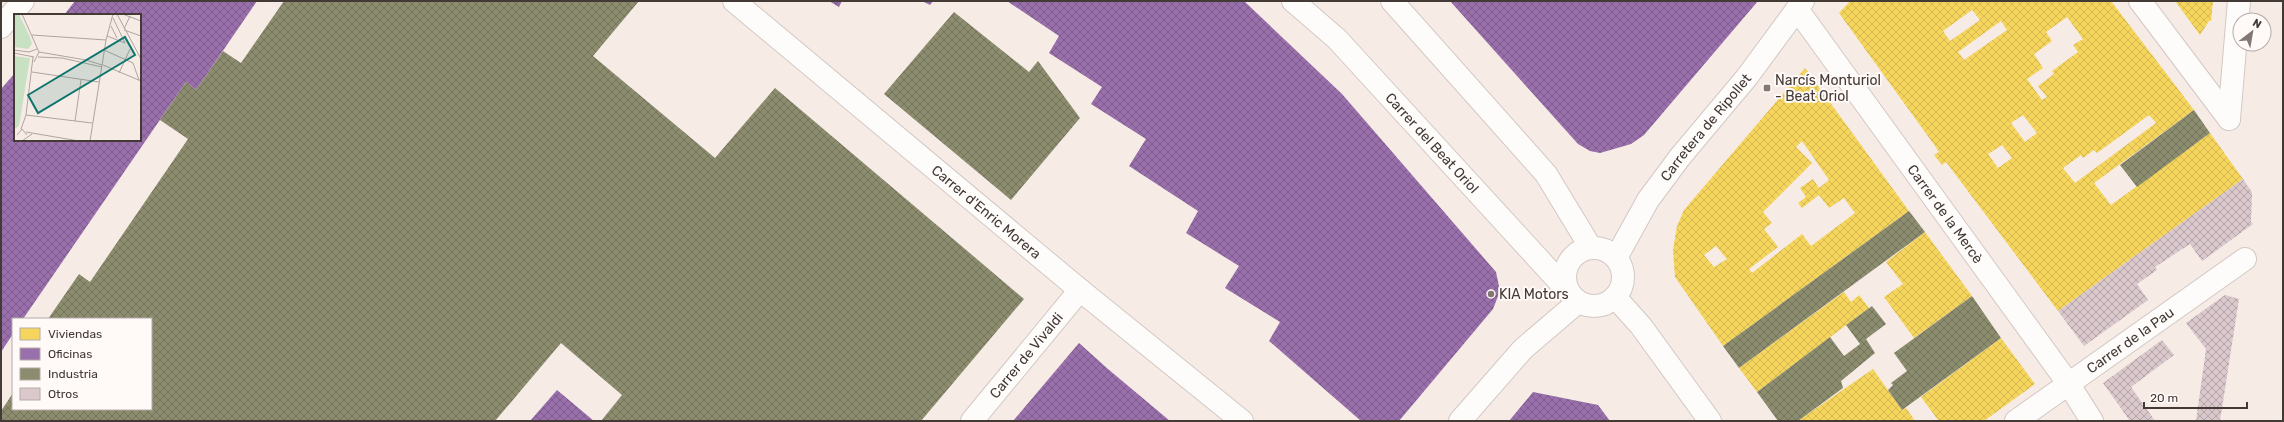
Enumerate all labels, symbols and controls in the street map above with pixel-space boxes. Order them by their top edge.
north arrow [2232,12,2272,52]
inset map [14,14,141,141]
text: N [2250,16,2264,32]
street label: Carretera de Ripollet [1657,70,1755,185]
place label: Narcís Monturiol - Beat Oriol [1775,72,1881,105]
marker: Narcís Monturiol - Beat Oriol [1762,83,1772,93]
street label: Carrer del Beat Oriol [1381,89,1482,197]
street label: Carrer de la Mercè [1904,161,1987,267]
street label: Carrer d'Enric Morera [928,162,1044,263]
place label: KIA Motors [1499,286,1569,303]
marker: KIA Motors [1486,289,1496,299]
street label: Carrer de la Pau [2084,304,2178,377]
street label: Carrer de Vivaldi [986,309,1067,402]
legend [12,318,152,410]
text: Viviendas [48,327,102,341]
text: Oficinas [48,347,92,361]
text: Industria [48,367,98,381]
scale bar [2144,384,2247,410]
text: Otros [48,387,78,401]
text: 20 m [2150,391,2178,405]

